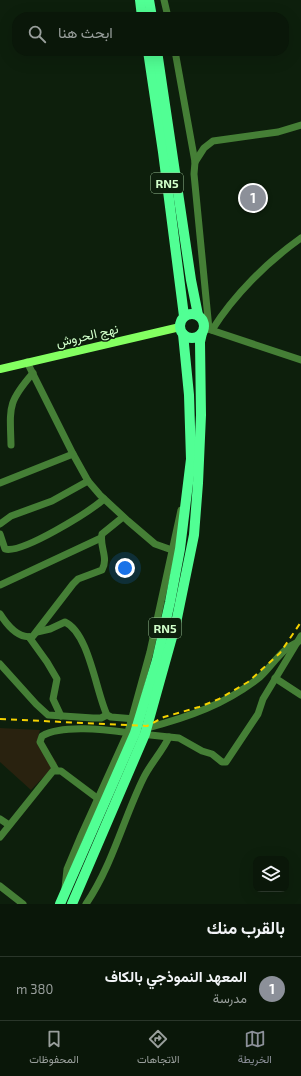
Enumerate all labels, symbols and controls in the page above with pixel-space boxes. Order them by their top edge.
search box [12,12,289,56]
icon: search [26,23,48,45]
text: ابحث هنا [58,23,113,41]
road number: RN5 [151,173,183,193]
pin: 1 [240,183,266,213]
street label: نهج الحروش [54,320,121,352]
your location [115,558,135,578]
road number: RN5 [149,618,181,638]
map controls [253,856,289,892]
button: layers [253,856,289,892]
text: بالقرب منك [207,917,285,937]
text: المعهد النموذجي بالكاف [105,967,247,985]
text: 380 m [16,981,53,997]
text: 1 [269,981,275,997]
text: مدرسة [213,990,247,1006]
tab: المحفوظات [29,1028,79,1069]
tab: الاتجاهات [137,1028,180,1069]
tab: الخريطة [238,1028,272,1069]

